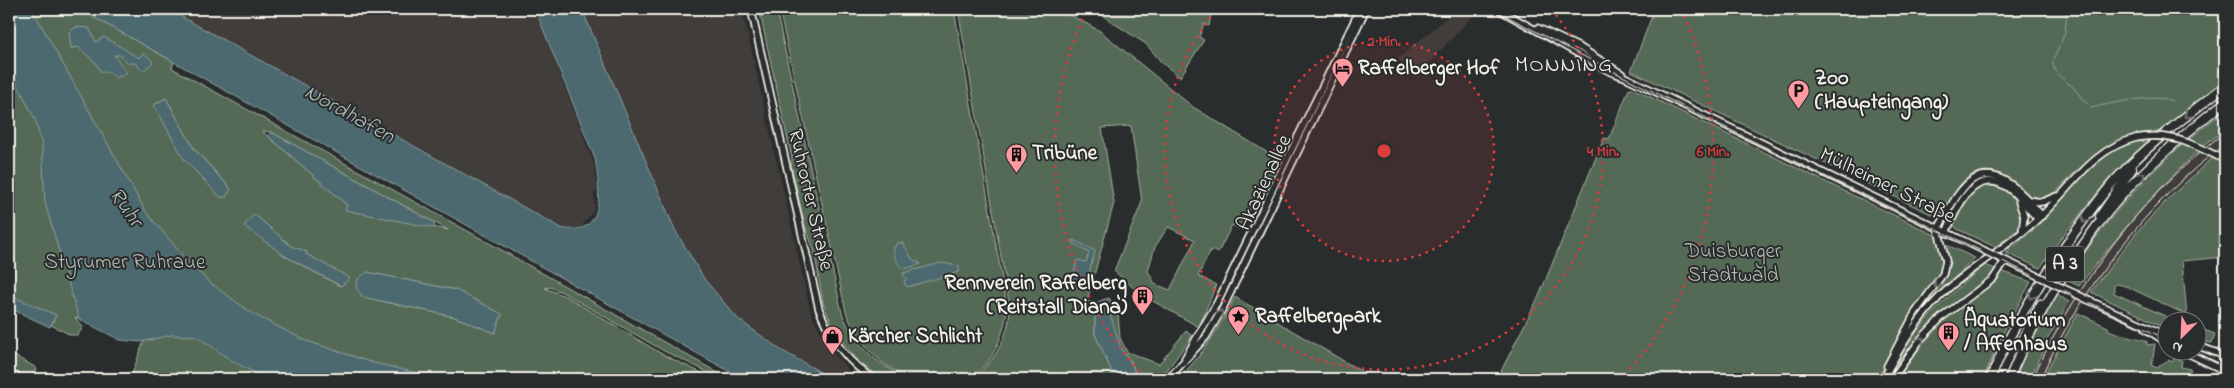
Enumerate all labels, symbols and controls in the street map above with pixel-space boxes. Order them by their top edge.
text: 2 Min. [1366,31,1401,53]
district label: MONNING [1515,50,1613,82]
place label: Raffelberger Hof [1358,54,1501,86]
hotel icon: Raffelberger Hof [1330,57,1354,88]
place label: Zoo (Haupteingang) [1815,64,1949,120]
water label: Nordhafen [298,77,401,153]
parking icon: Zoo (Haupteingang) [1787,79,1811,110]
one-way arrow [2183,110,2192,119]
street label: Ruhrorter Straße [779,126,841,274]
street label: Akazienallee [1230,129,1301,236]
place label: Tribüne [1032,139,1098,169]
street label: Mülheimer Straße [1814,140,1960,232]
text: 4 Min. [1586,141,1619,163]
text: 6 Min. [1696,141,1729,163]
building icon: Tribüne [1004,142,1028,173]
centre of rings [1375,142,1393,160]
one-way arrow [2136,172,2145,181]
water label: Ruhr [100,182,152,237]
one-way arrow [2082,214,2090,223]
park label: Duisburger Stadtwald [1684,237,1782,291]
road number: A 3 [2046,246,2084,282]
park label: Styrumer Ruhraue [45,248,206,280]
place label: Rennverein Raffelberg (Reitstall Diana) [944,269,1128,323]
one-way arrow [1934,279,1942,288]
building icon: Rennverein Raffelberg (Reitstall Diana) [1131,284,1155,315]
one-way arrow [2028,291,2038,300]
place label: Raffelbergpark [1255,302,1382,334]
place icon: Raffelbergpark [1227,305,1251,336]
place label: Äquatorium / Affenhaus [1963,306,2068,360]
one-way arrow [1214,310,1224,319]
north arrow [2156,310,2206,360]
building icon: Äquatorium / Affenhaus [1936,321,1960,352]
place label: Kärcher Schlicht [848,322,983,352]
shop icon: Kärcher Schlicht [820,325,844,356]
text: N [2169,335,2186,358]
one-way arrow [1915,337,1924,346]

